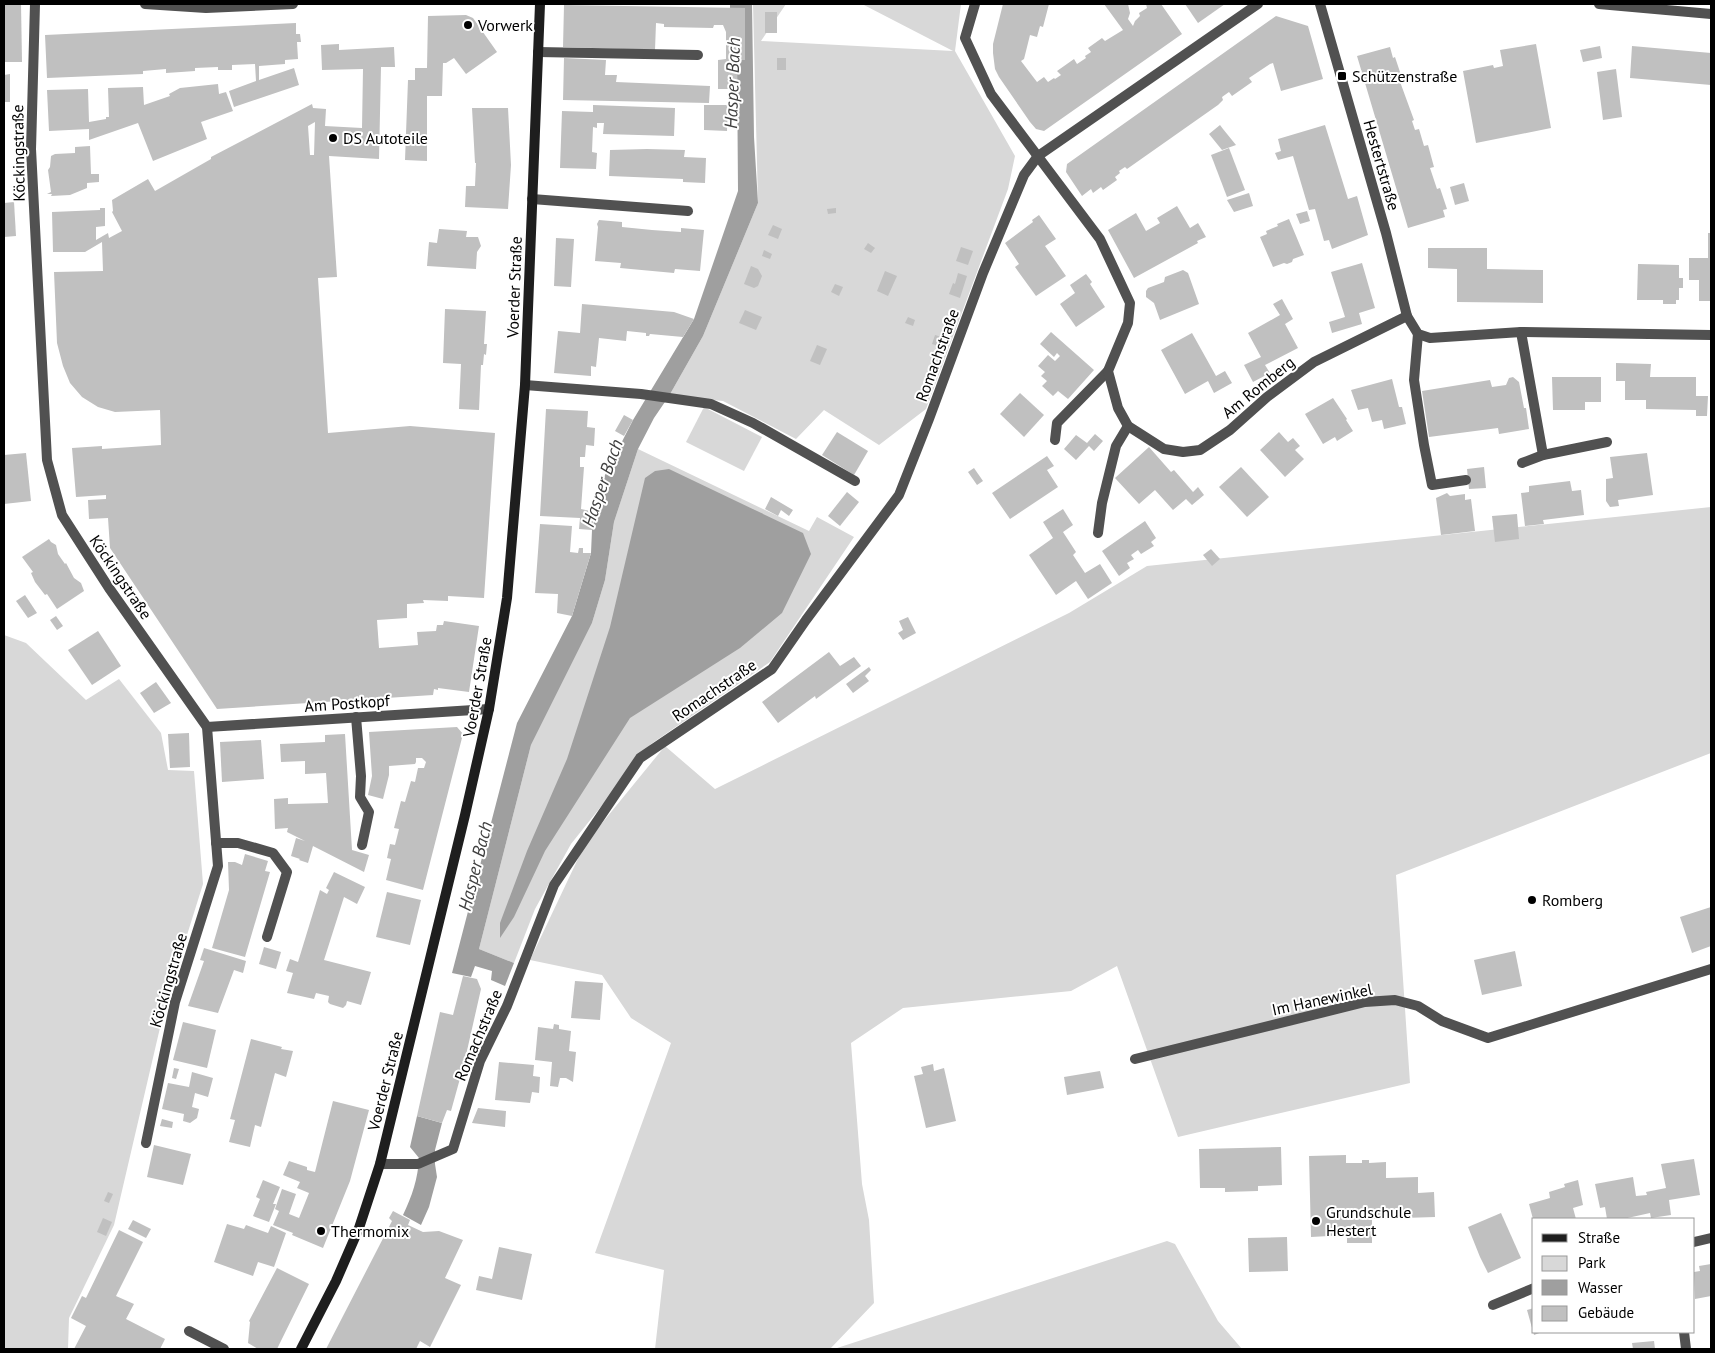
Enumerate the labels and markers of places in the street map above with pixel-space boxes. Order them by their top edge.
place label: Vorwerk [477,15,533,35]
marker: Vorwerk [462,19,474,31]
place label: Schützenstraße [1352,66,1457,86]
marker: Schützenstraße [1336,70,1348,82]
place label: DS Autoteile [343,128,428,148]
marker: DS Autoteile [327,132,339,144]
place label: Romberg [1542,890,1603,910]
marker: Romberg [1526,894,1538,906]
place label: Grundschule Hestert [1326,1202,1411,1240]
marker: Grundschule Hestert [1310,1215,1322,1227]
place label: Thermomix [331,1221,409,1241]
marker: Thermomix [315,1225,327,1237]

